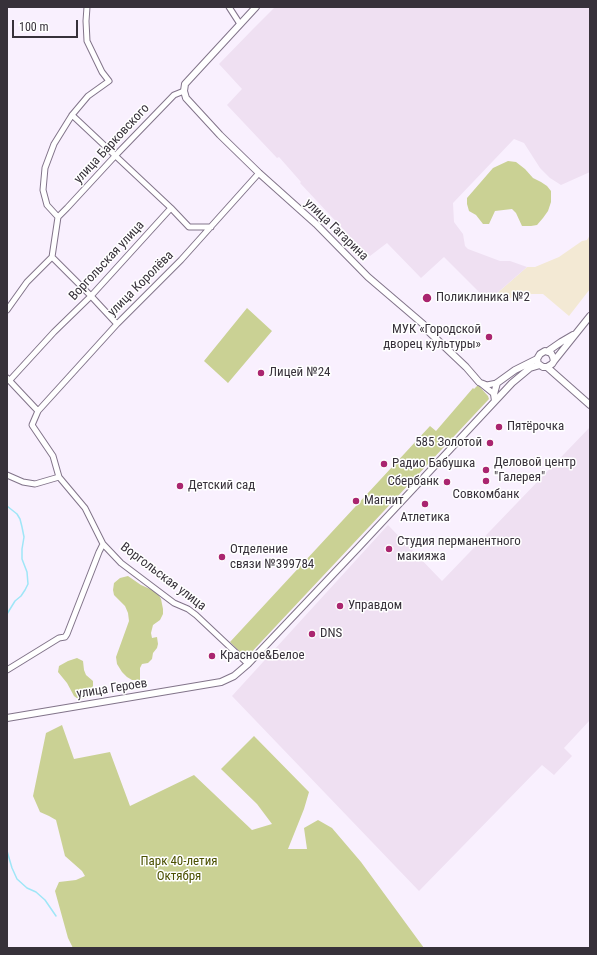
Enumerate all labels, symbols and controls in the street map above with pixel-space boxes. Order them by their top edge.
scale bar [14,12,80,38]
text: 100 m [19,20,49,34]
street label: улица Барковского [71,101,153,187]
street label: улица Гагарина [301,196,371,264]
street label: Воргольская улица [66,218,148,304]
street label: улица Королёва [105,248,177,320]
place label: Поликлиника №2 [436,290,530,306]
marker: Поликлиника №2 [421,292,433,304]
place label: МУК «Городской дворец культуры» [383,322,481,353]
marker: МУК «Городской дворец культуры» [484,332,494,342]
place label: Лицей №24 [269,365,330,381]
marker: Лицей №24 [256,368,266,378]
place label: Пятёрочка [507,419,564,435]
marker: Пятёрочка [494,422,504,432]
place label: 585 Золотой [415,435,482,451]
marker: 585 Золотой [485,438,495,448]
place label: Деловой центр "Галерея" [494,455,576,486]
place label: Радио Бабушка [392,456,475,472]
marker: Радио Бабушка [379,459,389,469]
marker: Деловой центр "Галерея" [481,465,491,475]
place label: Сбербанк [387,474,439,490]
marker: Совкомбанк [481,476,491,486]
marker: Сбербанк [442,477,452,487]
place label: Детский сад [188,478,255,494]
marker: Детский сад [175,481,185,491]
place label: Совкомбанк [453,487,519,503]
place label: Магнит [364,493,404,509]
marker: Магнит [351,496,361,506]
marker: Атлетика [420,499,430,509]
place label: Атлетика [400,510,450,526]
place label: Студия перманентного макияжа [397,534,521,565]
street label: Воргольская улица [117,540,209,614]
place label: Отделение связи №399784 [230,542,314,573]
marker: Студия перманентного макияжа [384,544,394,554]
marker: Отделение связи №399784 [217,552,227,562]
place label: Управдом [348,598,402,614]
marker: Управдом [335,601,345,611]
place label: DNS [320,626,342,642]
marker: DNS [307,629,317,639]
place label: Красное&Белое [220,648,305,664]
marker: Красное&Белое [207,651,217,661]
street label: улица Героев [76,676,148,702]
park label: Парк 40-летия Октября [140,854,218,885]

